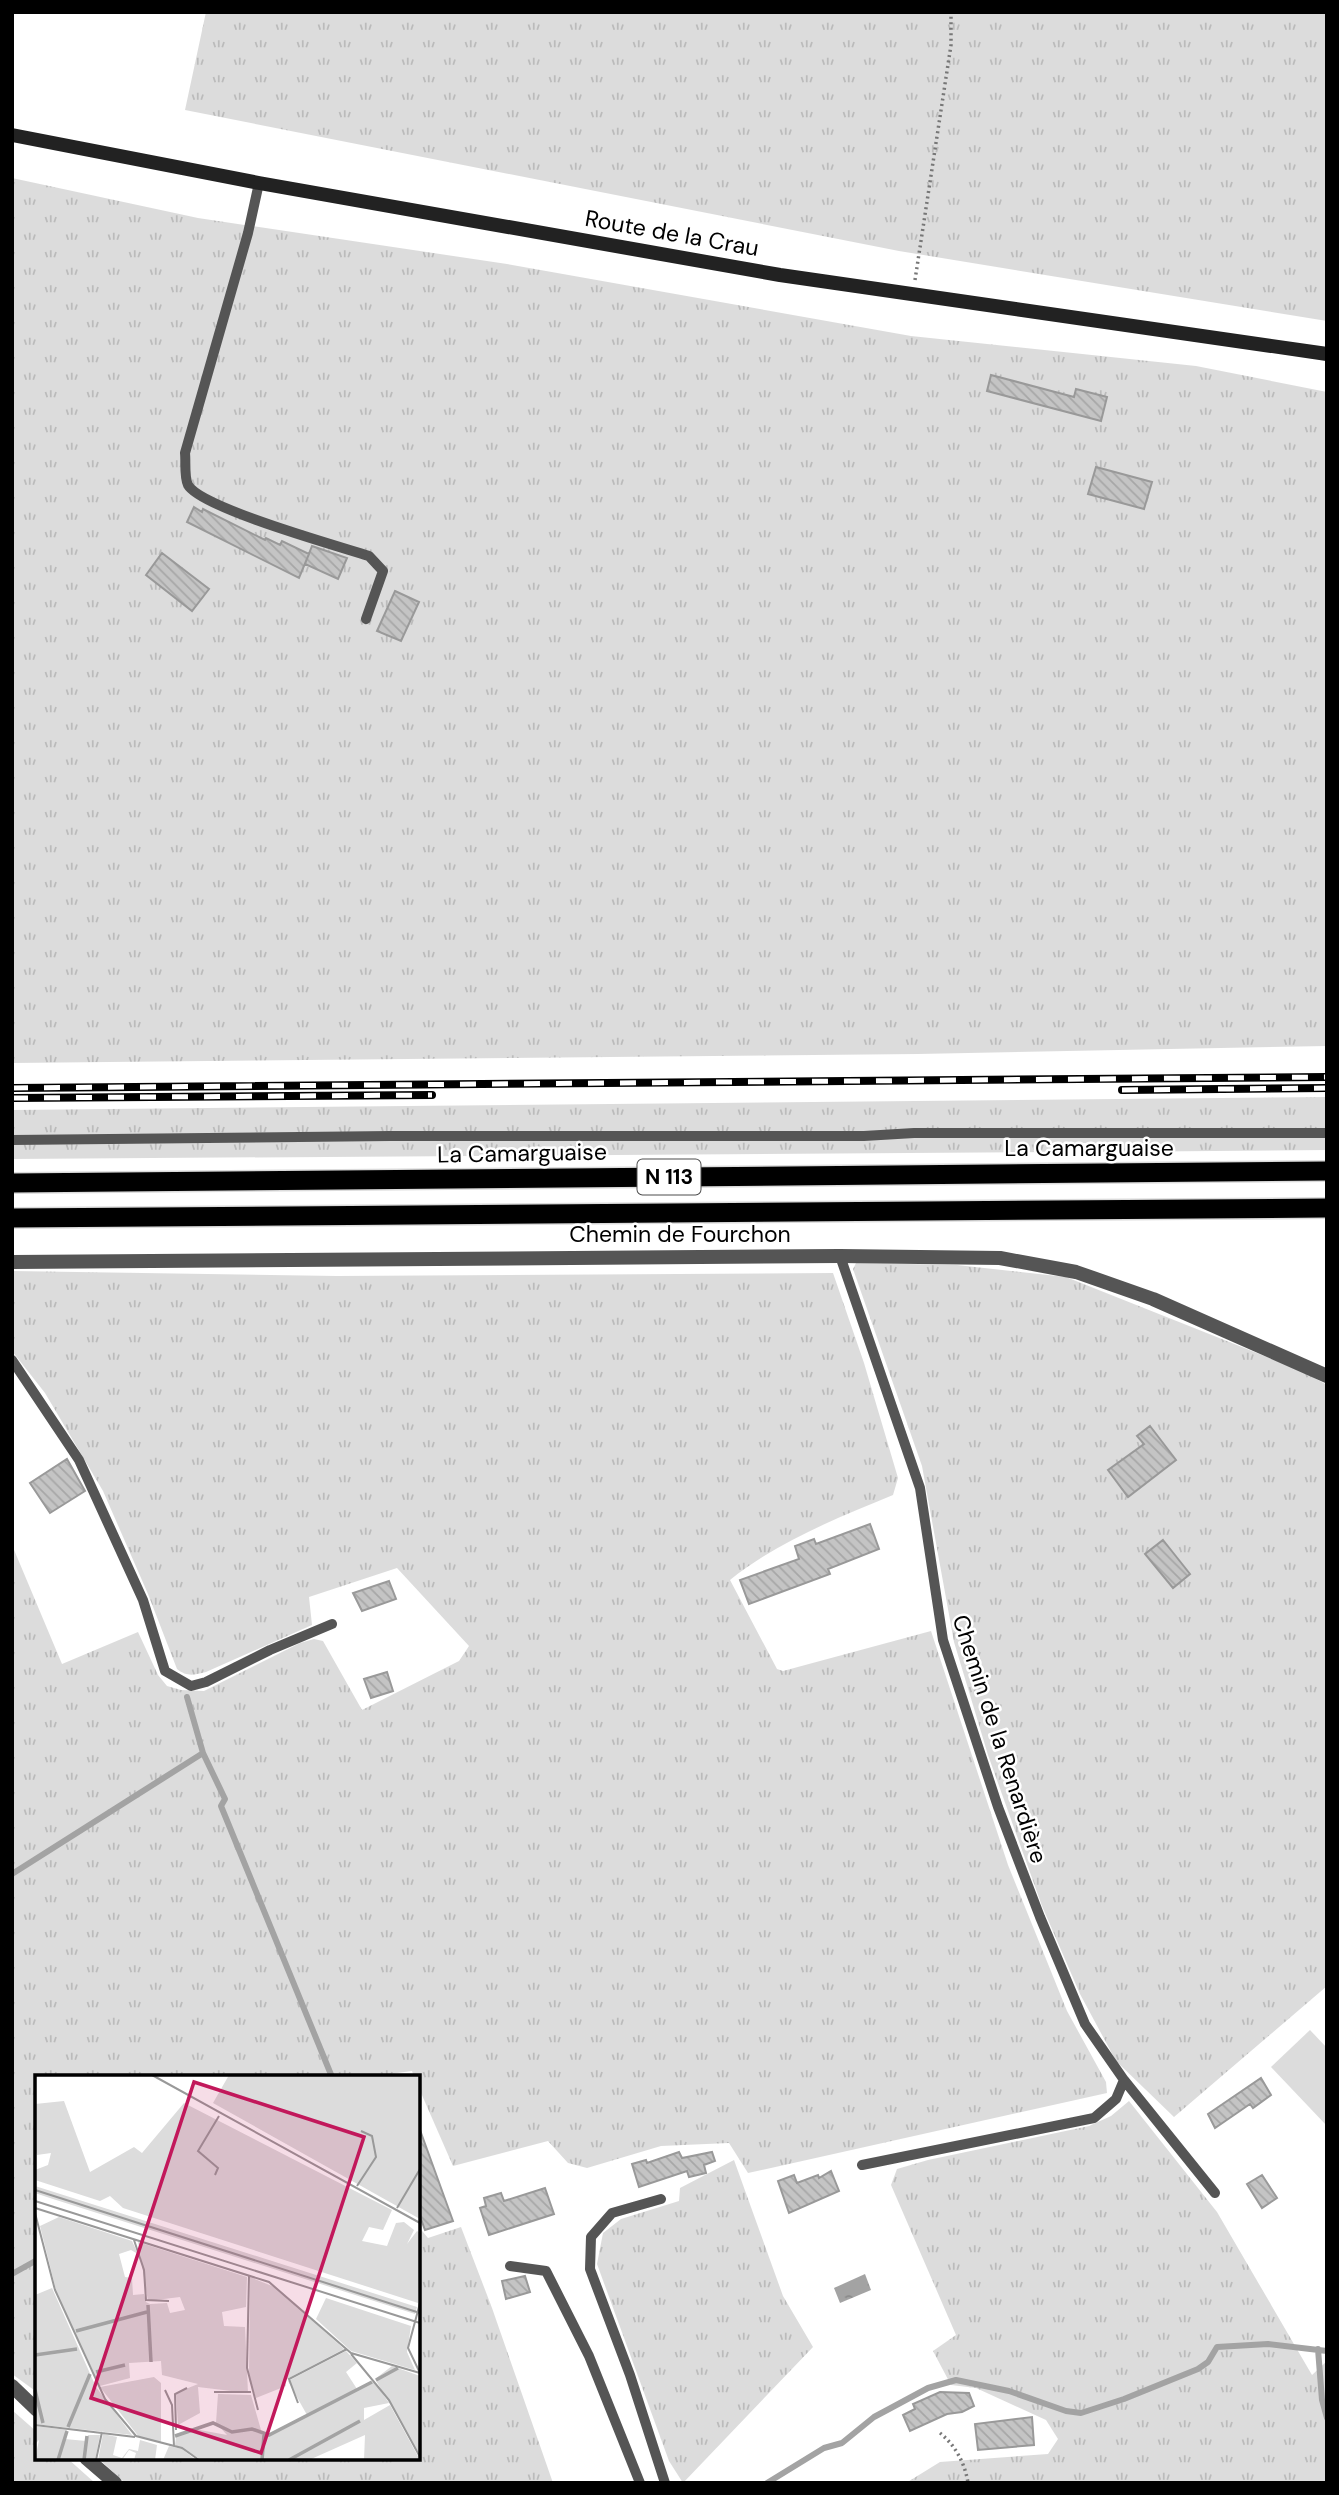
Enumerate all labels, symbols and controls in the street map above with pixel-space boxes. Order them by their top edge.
street label: Route de la Crau [583,203,761,263]
street label: La Camarguaise [1004,1133,1174,1163]
street label: La Camarguaise [437,1137,607,1169]
road number: N 113 [638,1160,700,1194]
street label: Chemin de Fourchon [569,1219,791,1249]
street label: Chemin de la Renardière [946,1611,1054,1867]
inset map [35,2075,420,2460]

